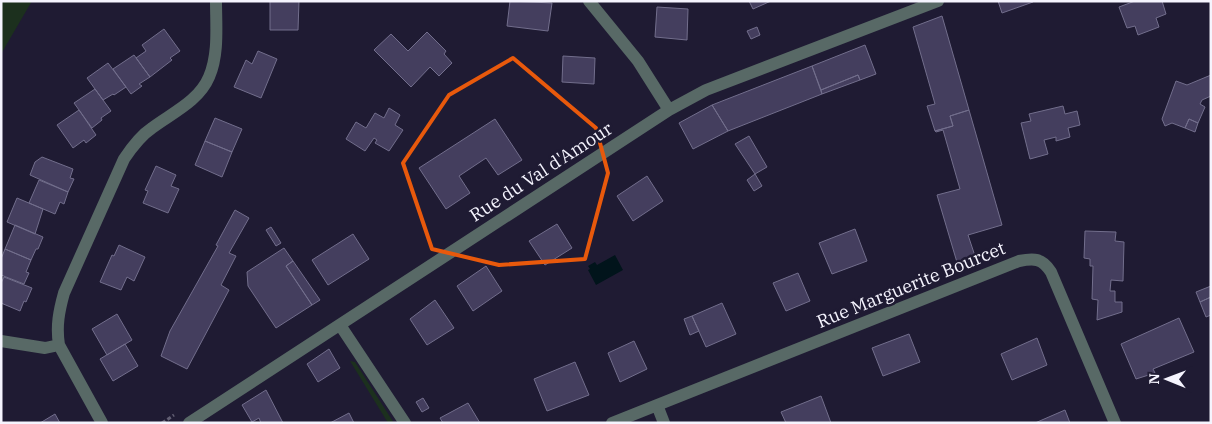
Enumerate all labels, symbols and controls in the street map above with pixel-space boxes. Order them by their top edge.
street label: Rue du Val d'Amour [465,117,617,226]
street label: Rue Marguerite Bourcet [813,236,1008,333]
north arrow [1142,354,1192,404]
text: N [1145,373,1163,384]

